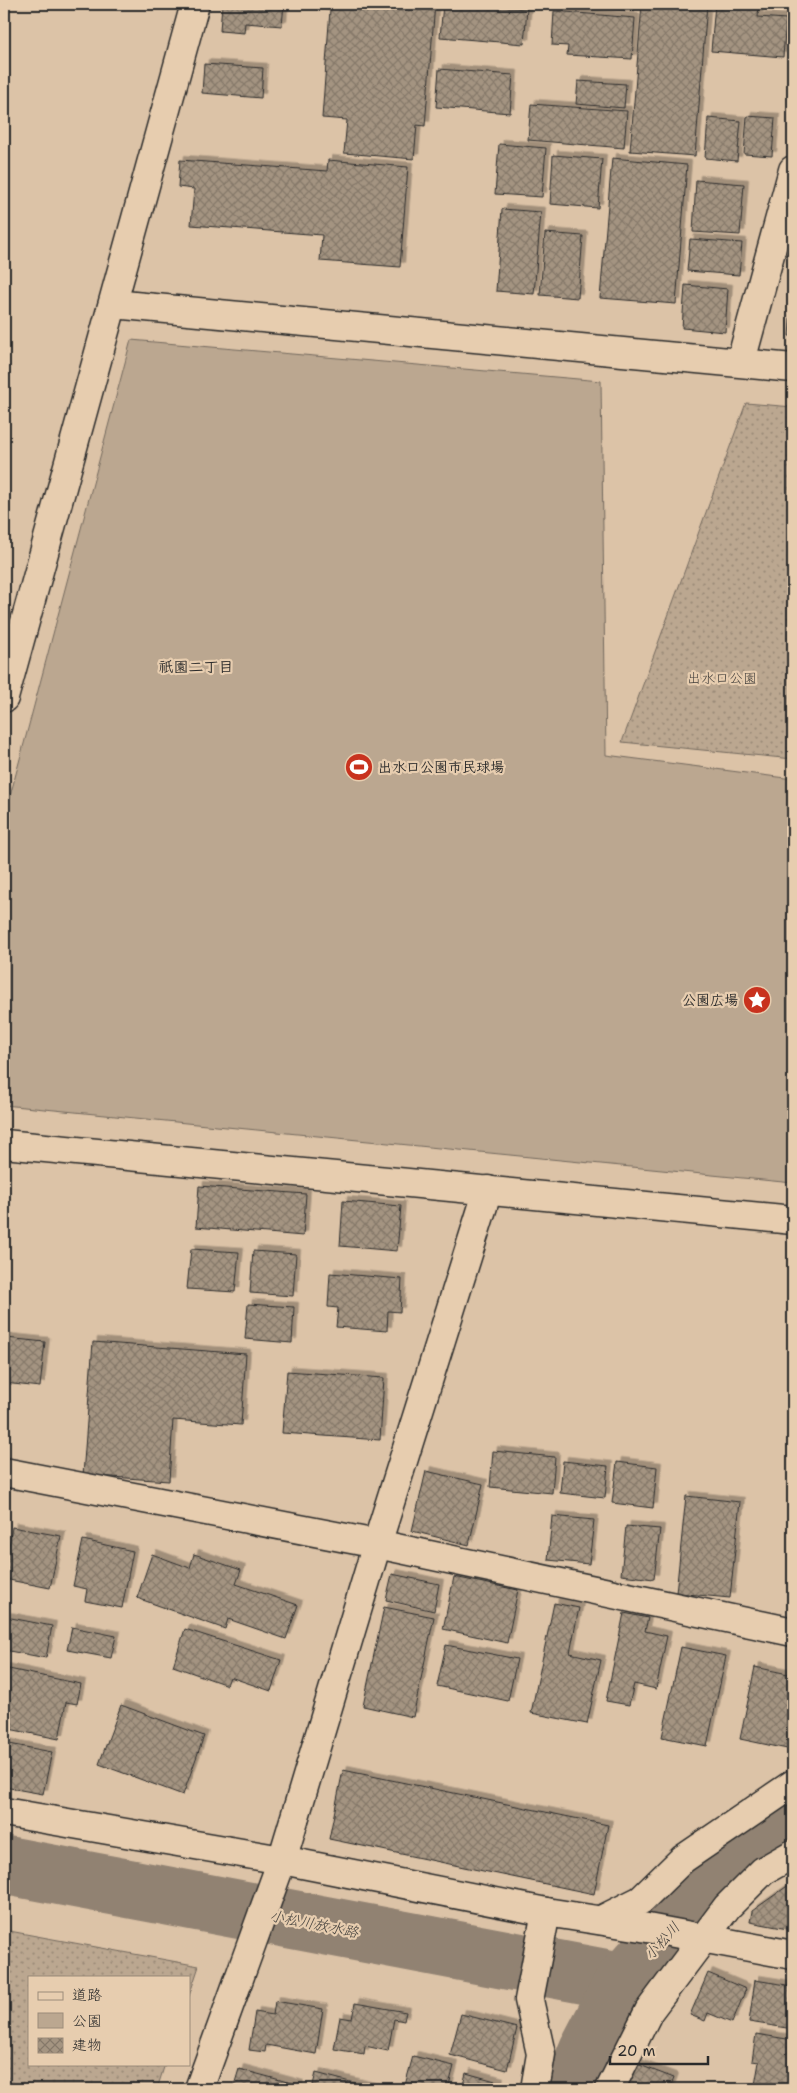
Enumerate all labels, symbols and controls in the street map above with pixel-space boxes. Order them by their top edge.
district label: 祇園二丁目 [158,657,234,677]
park label: 出水口公園 [687,669,757,687]
sports icon: 出水口公園市民球場 [344,752,374,782]
place label: 出水口公園市民球場 [378,758,504,776]
place icon: 公園広場 [742,985,772,1015]
place label: 公園広場 [682,991,738,1009]
water label: 小松川放水路 [268,1906,361,1943]
water label: 小松川 [640,1918,684,1964]
legend [28,1976,190,2066]
text: 道路 [72,1985,102,2005]
text: 公園 [72,2011,102,2031]
scale bar [610,2033,707,2065]
text: 建物 [72,2035,102,2055]
text: 20 m [617,2041,656,2061]

